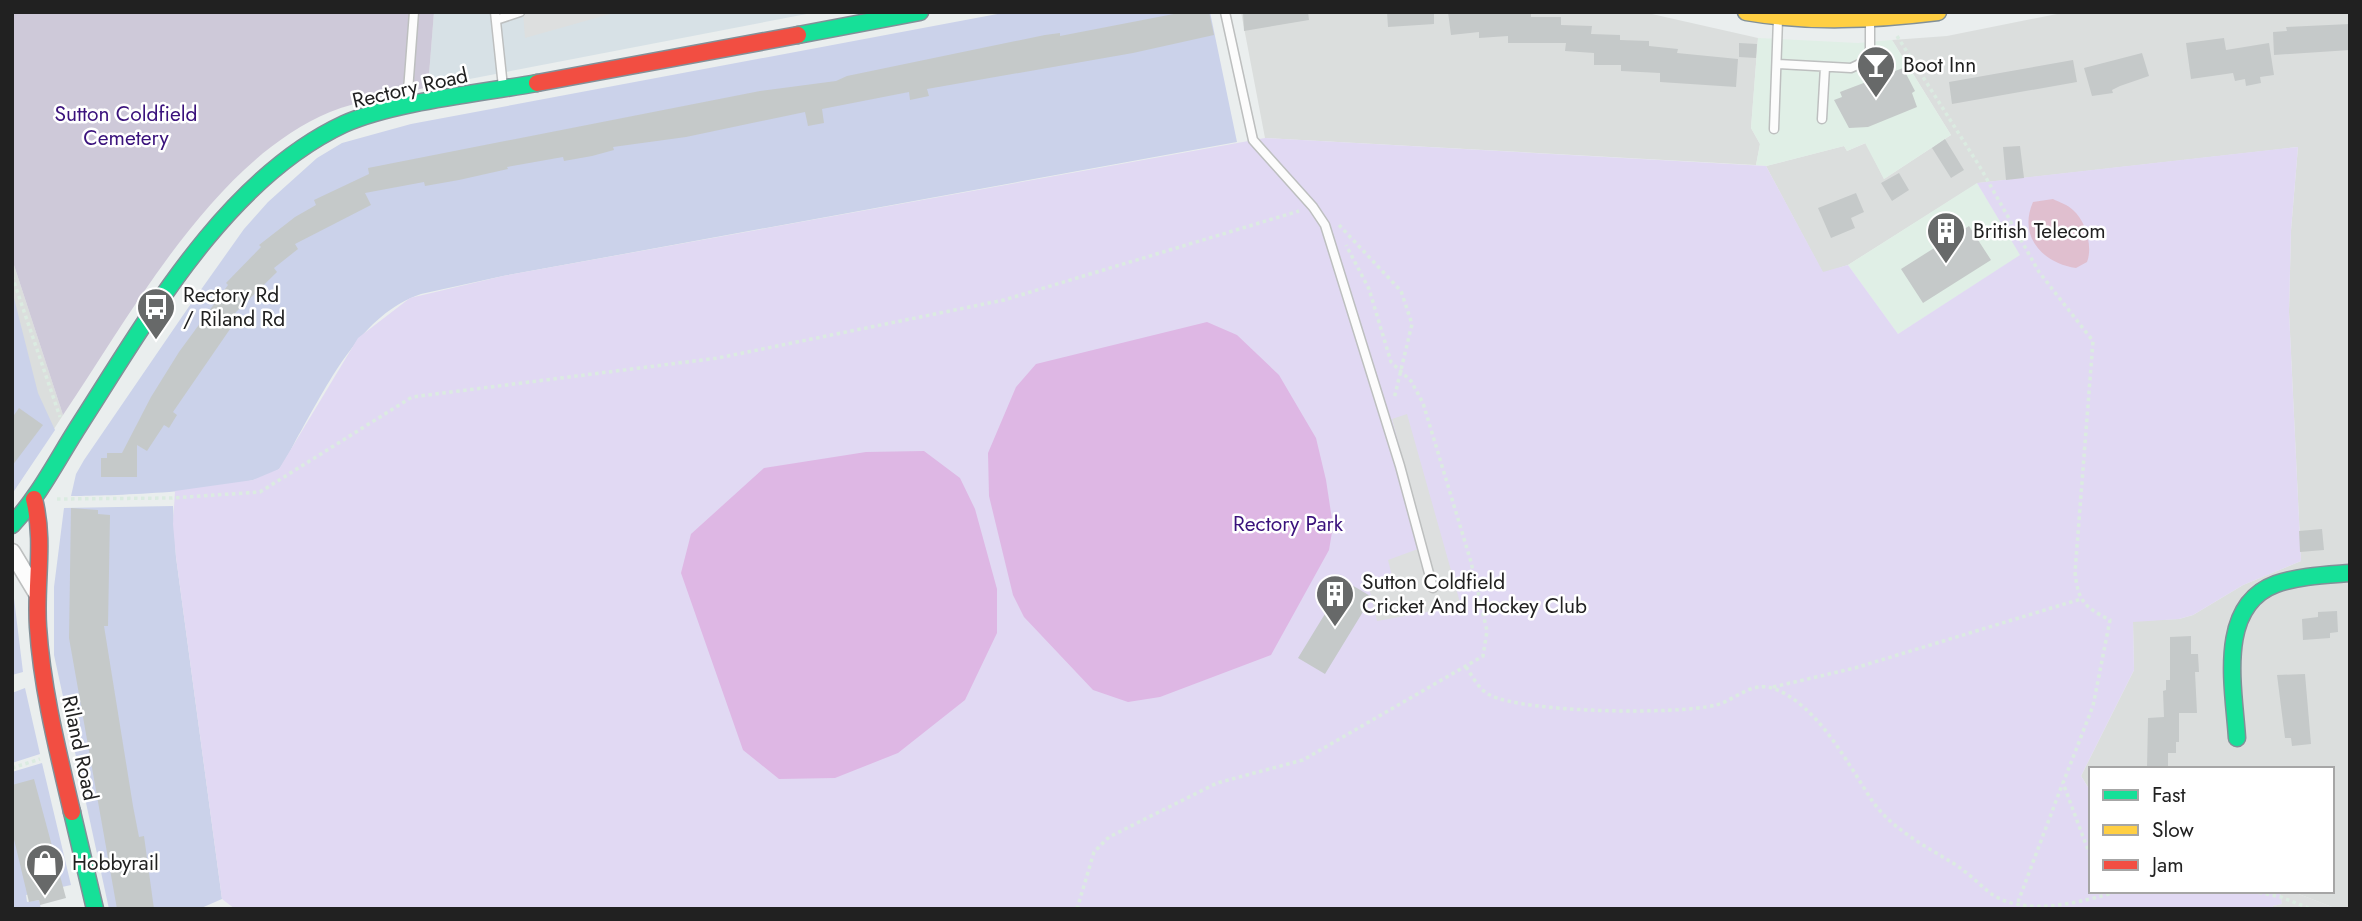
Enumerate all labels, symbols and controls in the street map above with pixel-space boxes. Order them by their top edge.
bar icon: Boot Inn [1855,44,1897,99]
place label: Boot Inn [1903,50,1976,80]
street label: Rectory Road [349,60,471,116]
park label: Sutton Coldfield Cemetery [54,99,198,153]
building icon: British Telecom [1925,210,1967,265]
place label: British Telecom [1973,216,2106,246]
place label: Rectory Rd / Riland Rd [183,280,285,334]
bus stop icon: Rectory Rd / Riland Rd [135,286,177,341]
park label: Rectory Park [1233,509,1344,539]
place label: Sutton Coldfield Cricket And Hockey Club [1362,567,1587,621]
building icon: Sutton Coldfield Cricket And Hockey Club [1314,573,1356,628]
street label: Riland Road [54,693,106,803]
legend [2089,767,2334,893]
text: Fast [2152,780,2185,810]
text: Slow [2152,815,2194,845]
shop icon: Hobbyrail [24,842,66,897]
place label: Hobbyrail [72,848,159,878]
text: Jam [2149,850,2184,880]

